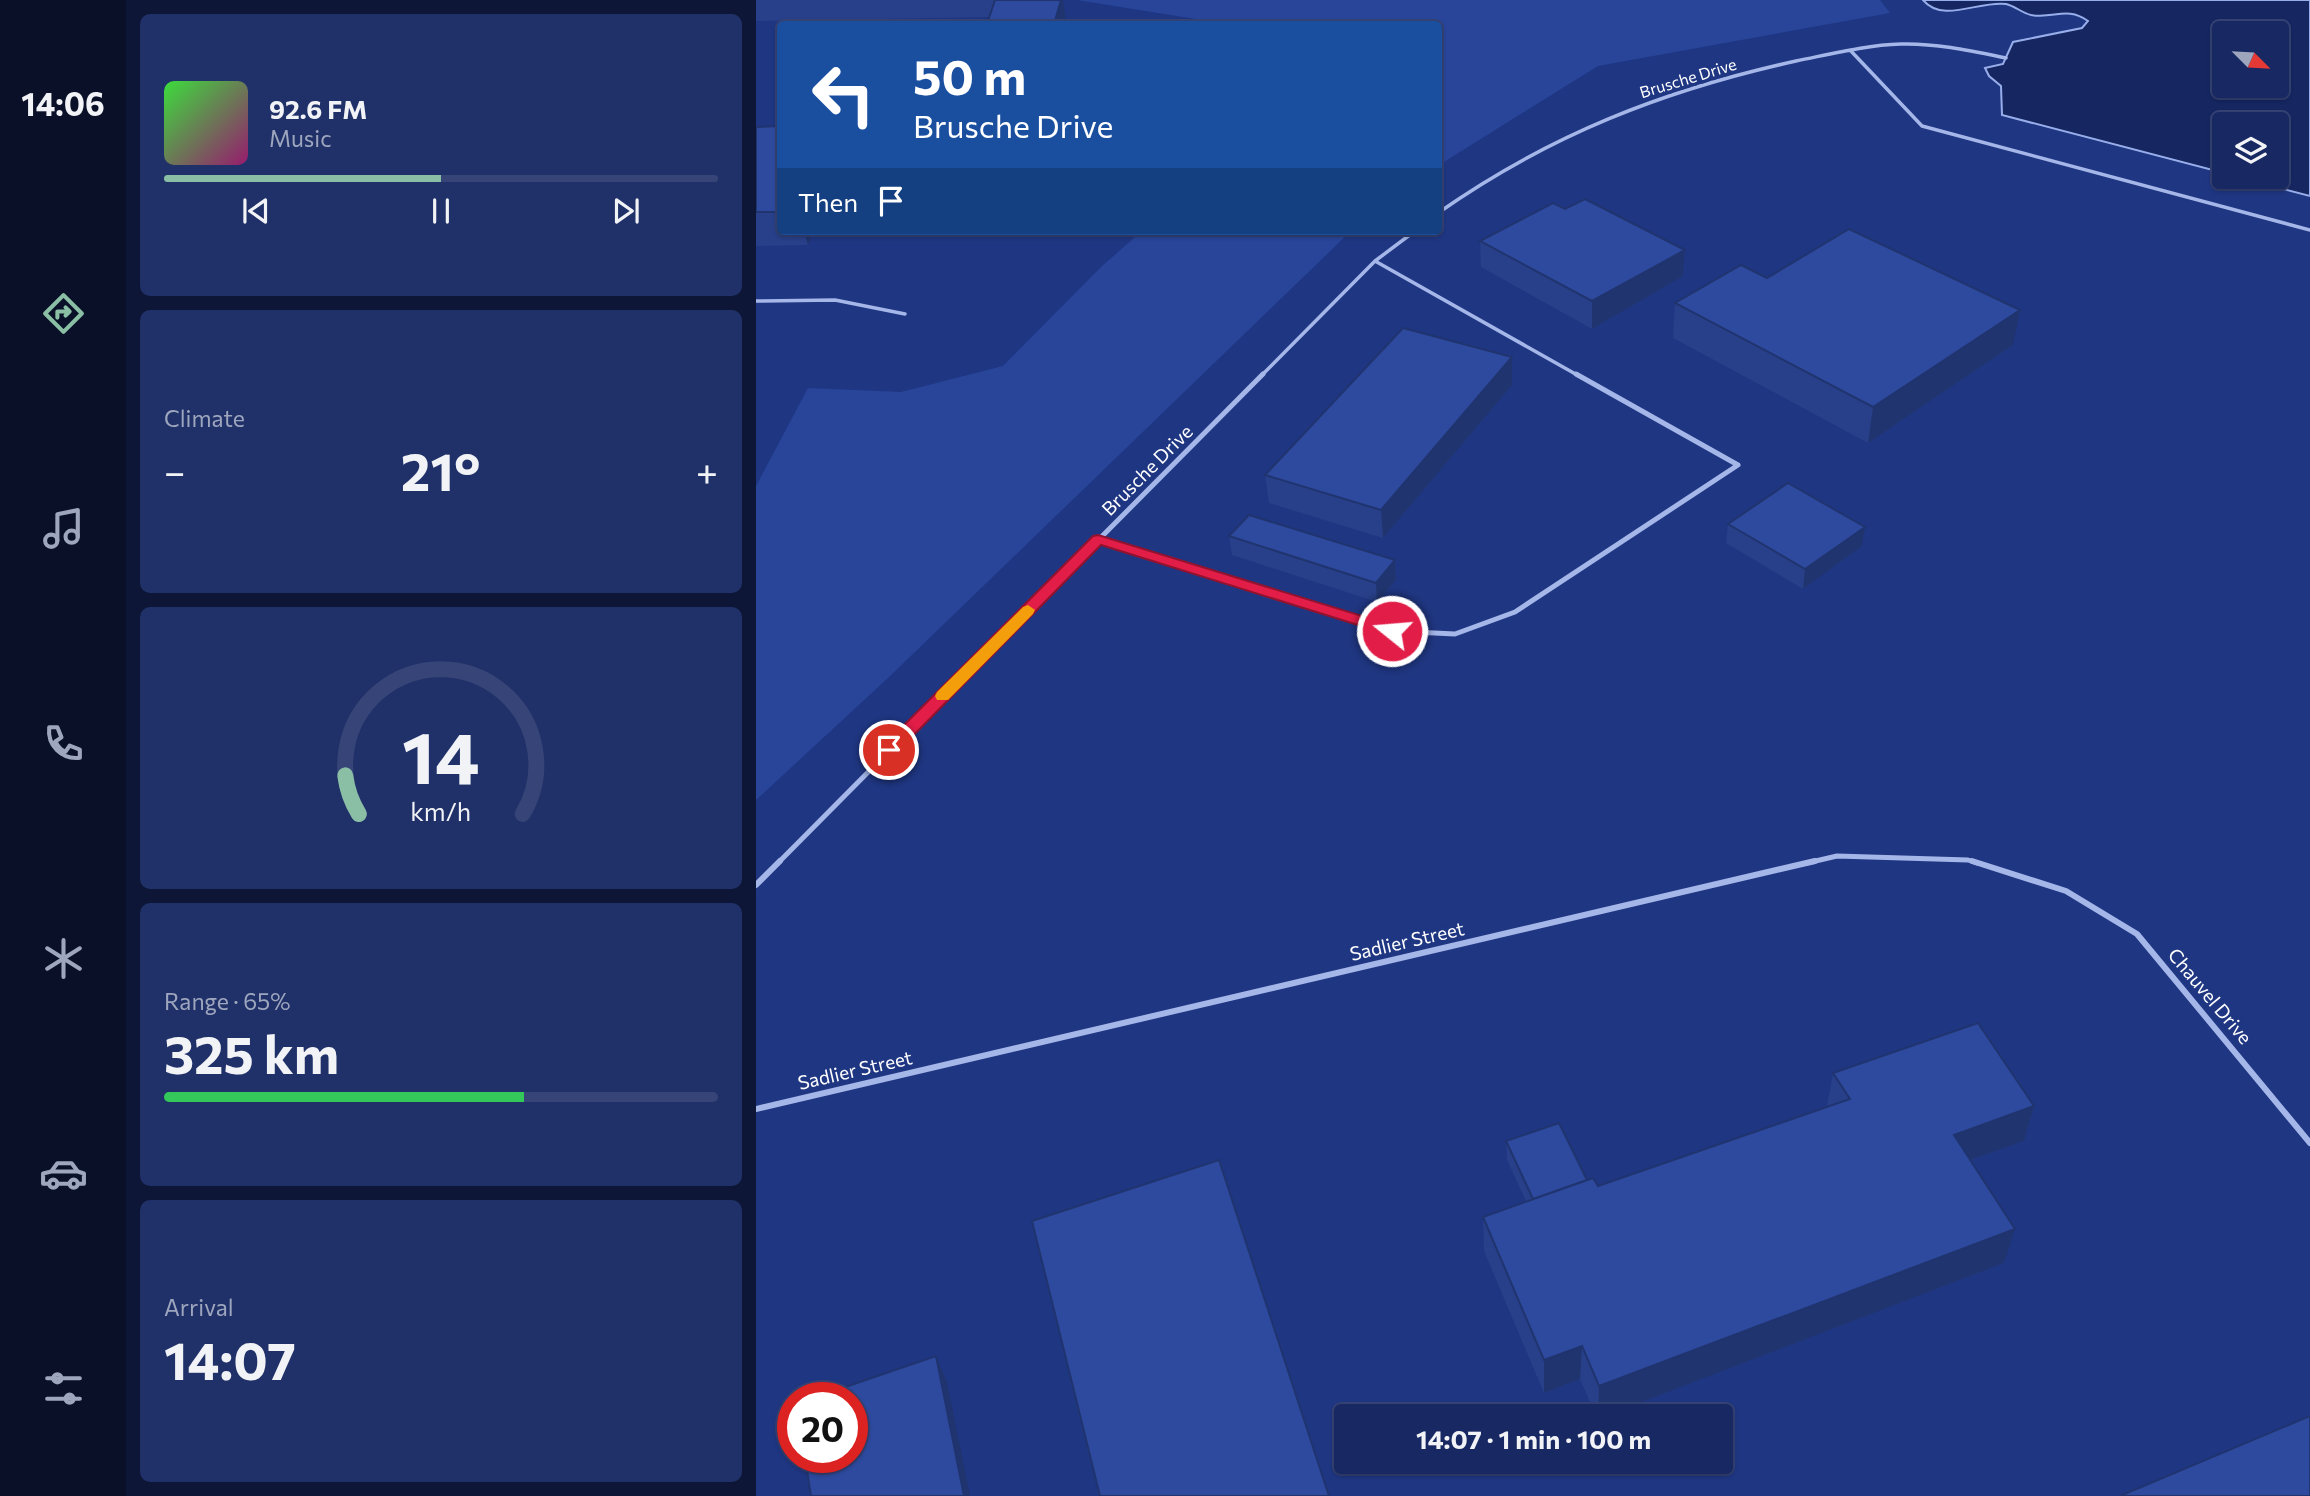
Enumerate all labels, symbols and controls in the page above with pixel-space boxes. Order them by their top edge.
north arrow [2212,21,2289,98]
map controls [2212,21,2289,189]
text: 50 m [913,45,1026,105]
icon: left [798,49,889,140]
street label: Brusche Drive [1637,54,1739,101]
text: 14:06 [21,83,105,123]
text: 92.6 FM [269,93,367,124]
text: Brusche Drive [913,105,1113,145]
button: layers [2212,112,2289,189]
text: Music [269,124,332,152]
icon: arrive [872,182,910,220]
text: Then [798,186,858,217]
icon: previous [237,192,275,230]
icon: pause [422,192,460,230]
icon: next [607,192,645,230]
icon: directions [39,289,88,338]
text: Climate [164,404,245,432]
street label: Brusche Drive [1096,419,1197,520]
text: 21° [401,438,480,502]
text: − [164,447,186,494]
text: + [696,447,718,494]
icon: music [39,504,88,553]
position arrow [1355,594,1429,668]
text: 14 [402,710,480,799]
icon: phone [39,719,88,768]
pin [859,720,919,780]
icon: arrive [870,731,908,769]
text: km/h [411,796,471,826]
street label: Sadlier Street [1347,916,1467,965]
icon: climate [39,934,88,983]
street label: Chauvel Drive [2164,943,2257,1048]
text: Range · 65% [164,987,291,1015]
text: 325 km [164,1021,339,1085]
street label: Sadlier Street [795,1045,915,1094]
icon: car [39,1149,88,1198]
text: Arrival [164,1293,234,1321]
text: 14:07 [164,1327,296,1391]
icon: filters [39,1364,88,1413]
speed limit sign: 20 [777,1382,868,1473]
text: 14:07 · 1 min · 100 m [1416,1423,1651,1454]

